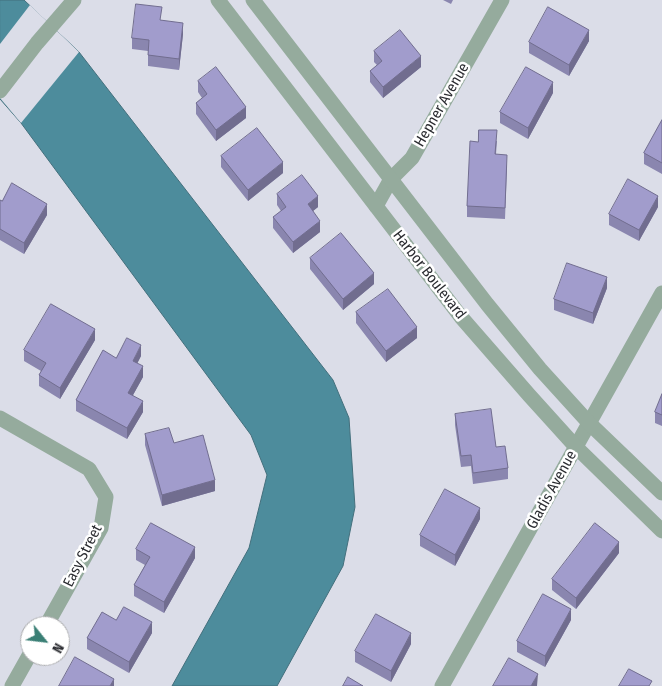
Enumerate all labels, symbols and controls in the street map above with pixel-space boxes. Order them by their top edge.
street label: Hepner Avenue [411,60,473,150]
street label: Harbor Boulevard [389,227,469,323]
street label: Gladis Avenue [523,448,581,532]
street label: Easy Street [60,522,106,590]
north arrow [20,616,70,666]
text: N [48,640,67,656]

